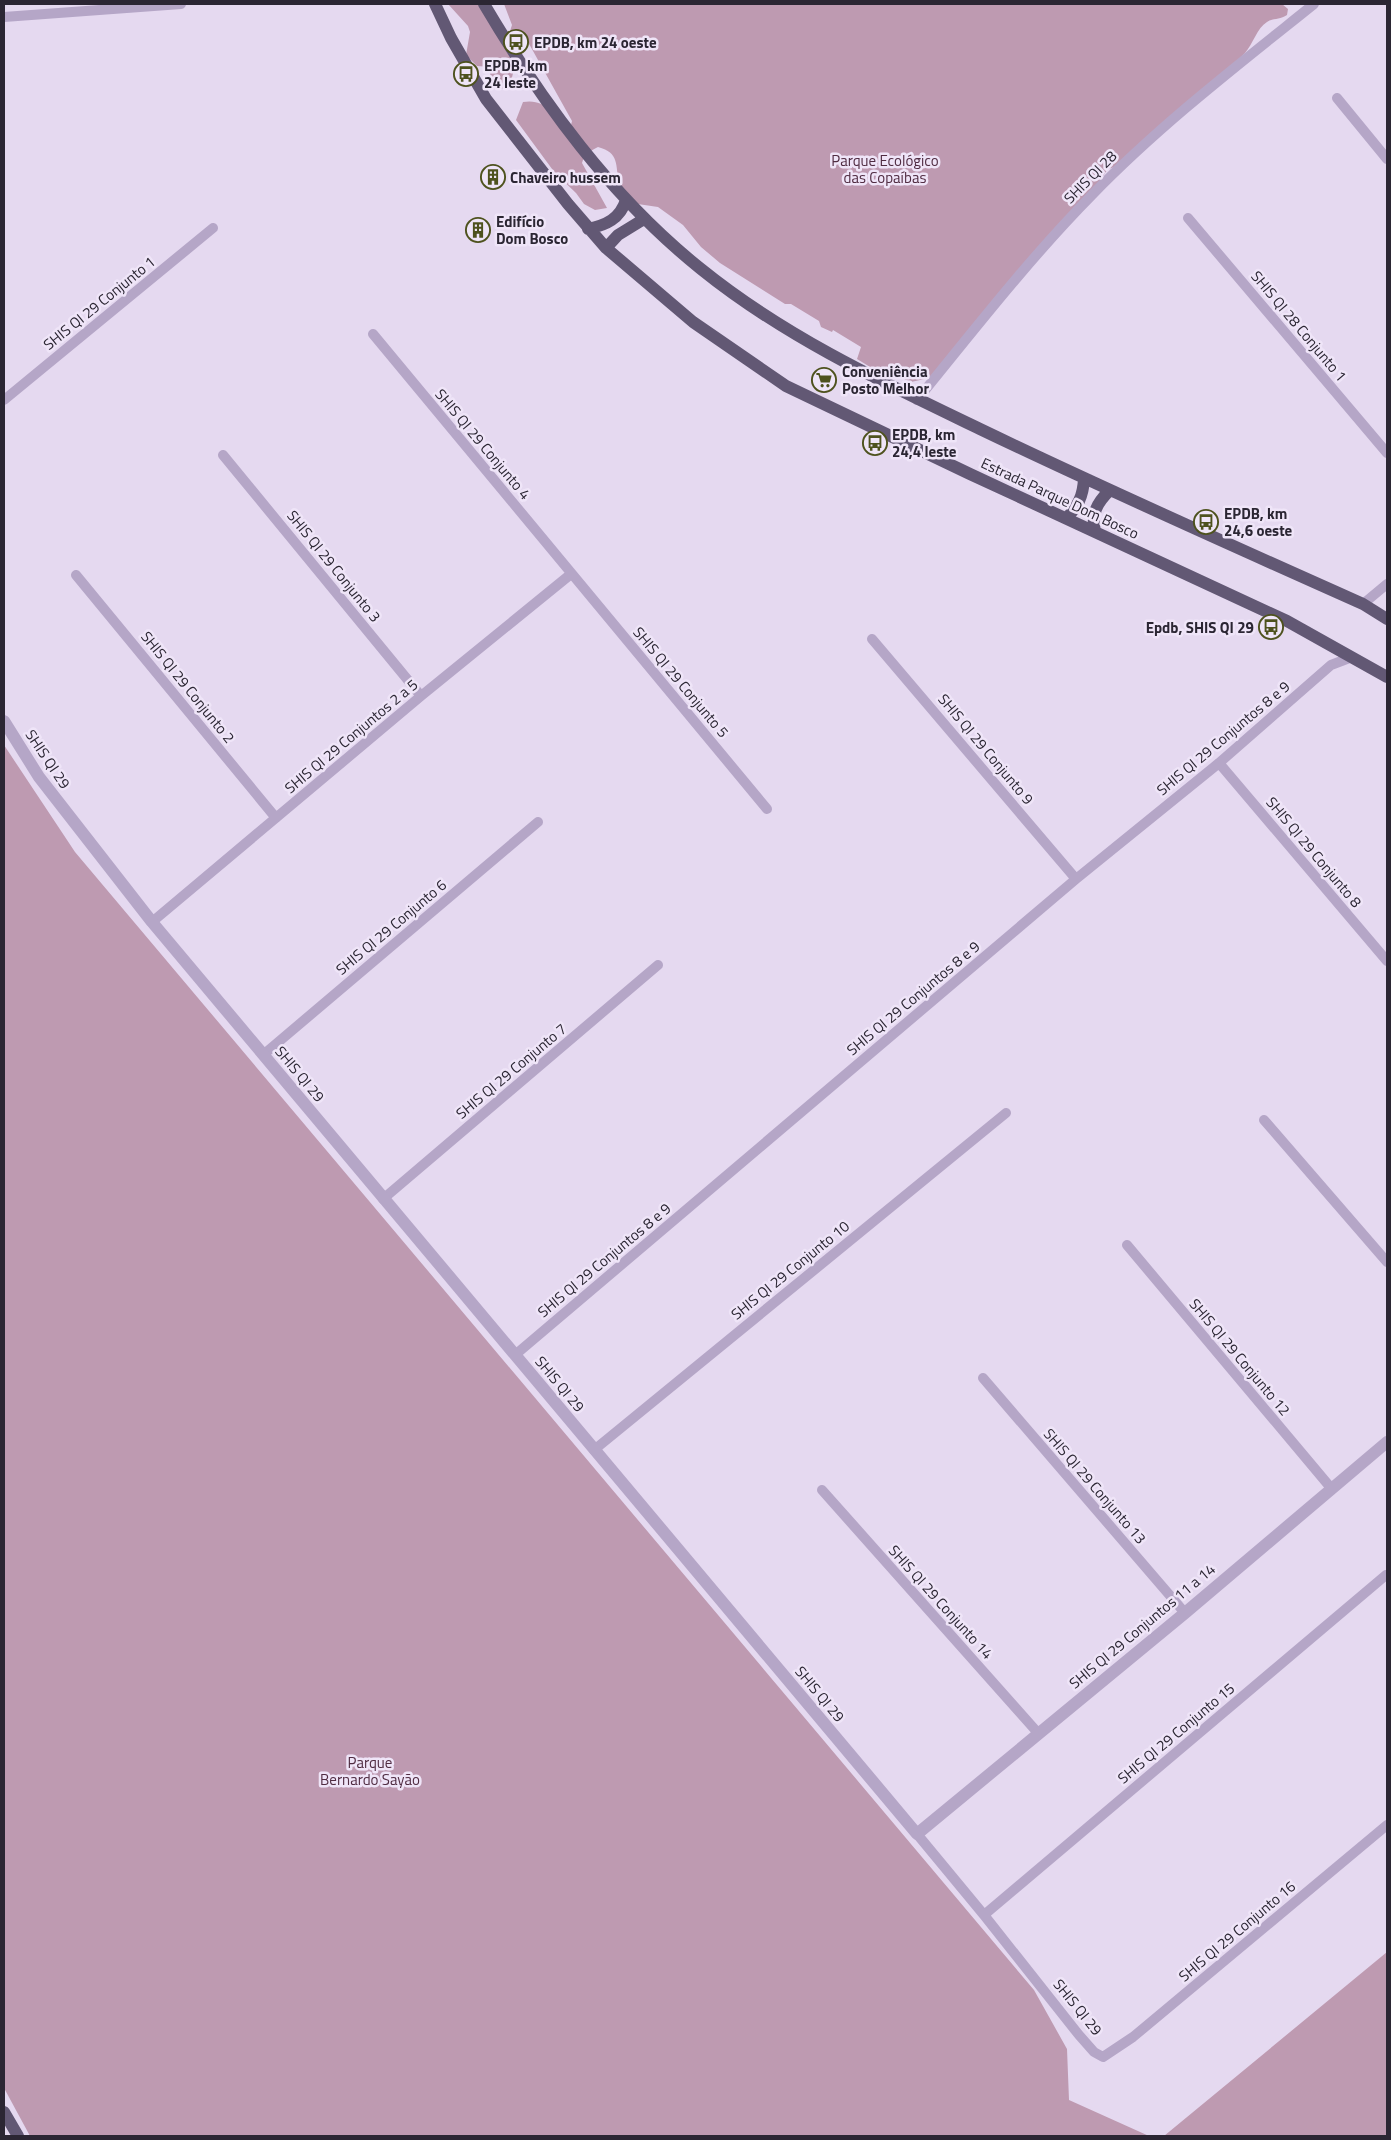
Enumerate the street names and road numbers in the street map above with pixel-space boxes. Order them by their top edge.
street label: SHIS QI 28 [1058,145,1122,209]
street label: SHIS QI 29 Conjunto 1 [38,250,160,356]
street label: SHIS QI 28 Conjunto 1 [1246,266,1352,386]
street label: SHIS QI 29 Conjunto 4 [430,384,536,504]
street label: Estrada Parque Dom Bosco [977,451,1143,545]
street label: SHIS QI 29 Conjunto 3 [281,505,387,627]
street label: SHIS QI 29 Conjunto 5 [628,622,734,742]
street label: SHIS QI 29 Conjunto 2 [135,626,241,748]
street label: SHIS QI 29 Conjuntos 2 a 5 [279,673,423,799]
street label: SHIS QI 29 Conjuntos 8 e 9 [1151,675,1295,801]
street label: SHIS QI 29 Conjunto 9 [933,689,1039,809]
street label: SHIS QI 29 [20,725,76,793]
street label: SHIS QI 29 Conjunto 8 [1261,792,1367,912]
street label: SHIS QI 29 Conjunto 6 [331,874,451,980]
street label: SHIS QI 29 Conjuntos 8 e 9 [841,935,985,1061]
street label: SHIS QI 29 Conjunto 7 [451,1018,571,1124]
street label: SHIS QI 29 [270,1041,330,1107]
street label: SHIS QI 29 Conjuntos 8 e 9 [532,1197,676,1323]
street label: SHIS QI 29 Conjunto 10 [726,1215,854,1325]
street label: SHIS QI 29 Conjunto 12 [1184,1293,1296,1421]
street label: SHIS QI 29 [530,1351,590,1417]
street label: SHIS QI 29 Conjunto 13 [1038,1423,1152,1549]
street label: SHIS QI 29 Conjunto 14 [883,1540,999,1664]
street label: SHIS QI 29 Conjuntos 11 a 14 [1064,1558,1220,1694]
street label: SHIS QI 29 [790,1661,850,1727]
street label: SHIS QI 29 Conjunto 15 [1112,1677,1240,1789]
street label: SHIS QI 29 Conjunto 16 [1173,1875,1301,1987]
street label: SHIS QI 29 [1048,1974,1108,2040]

